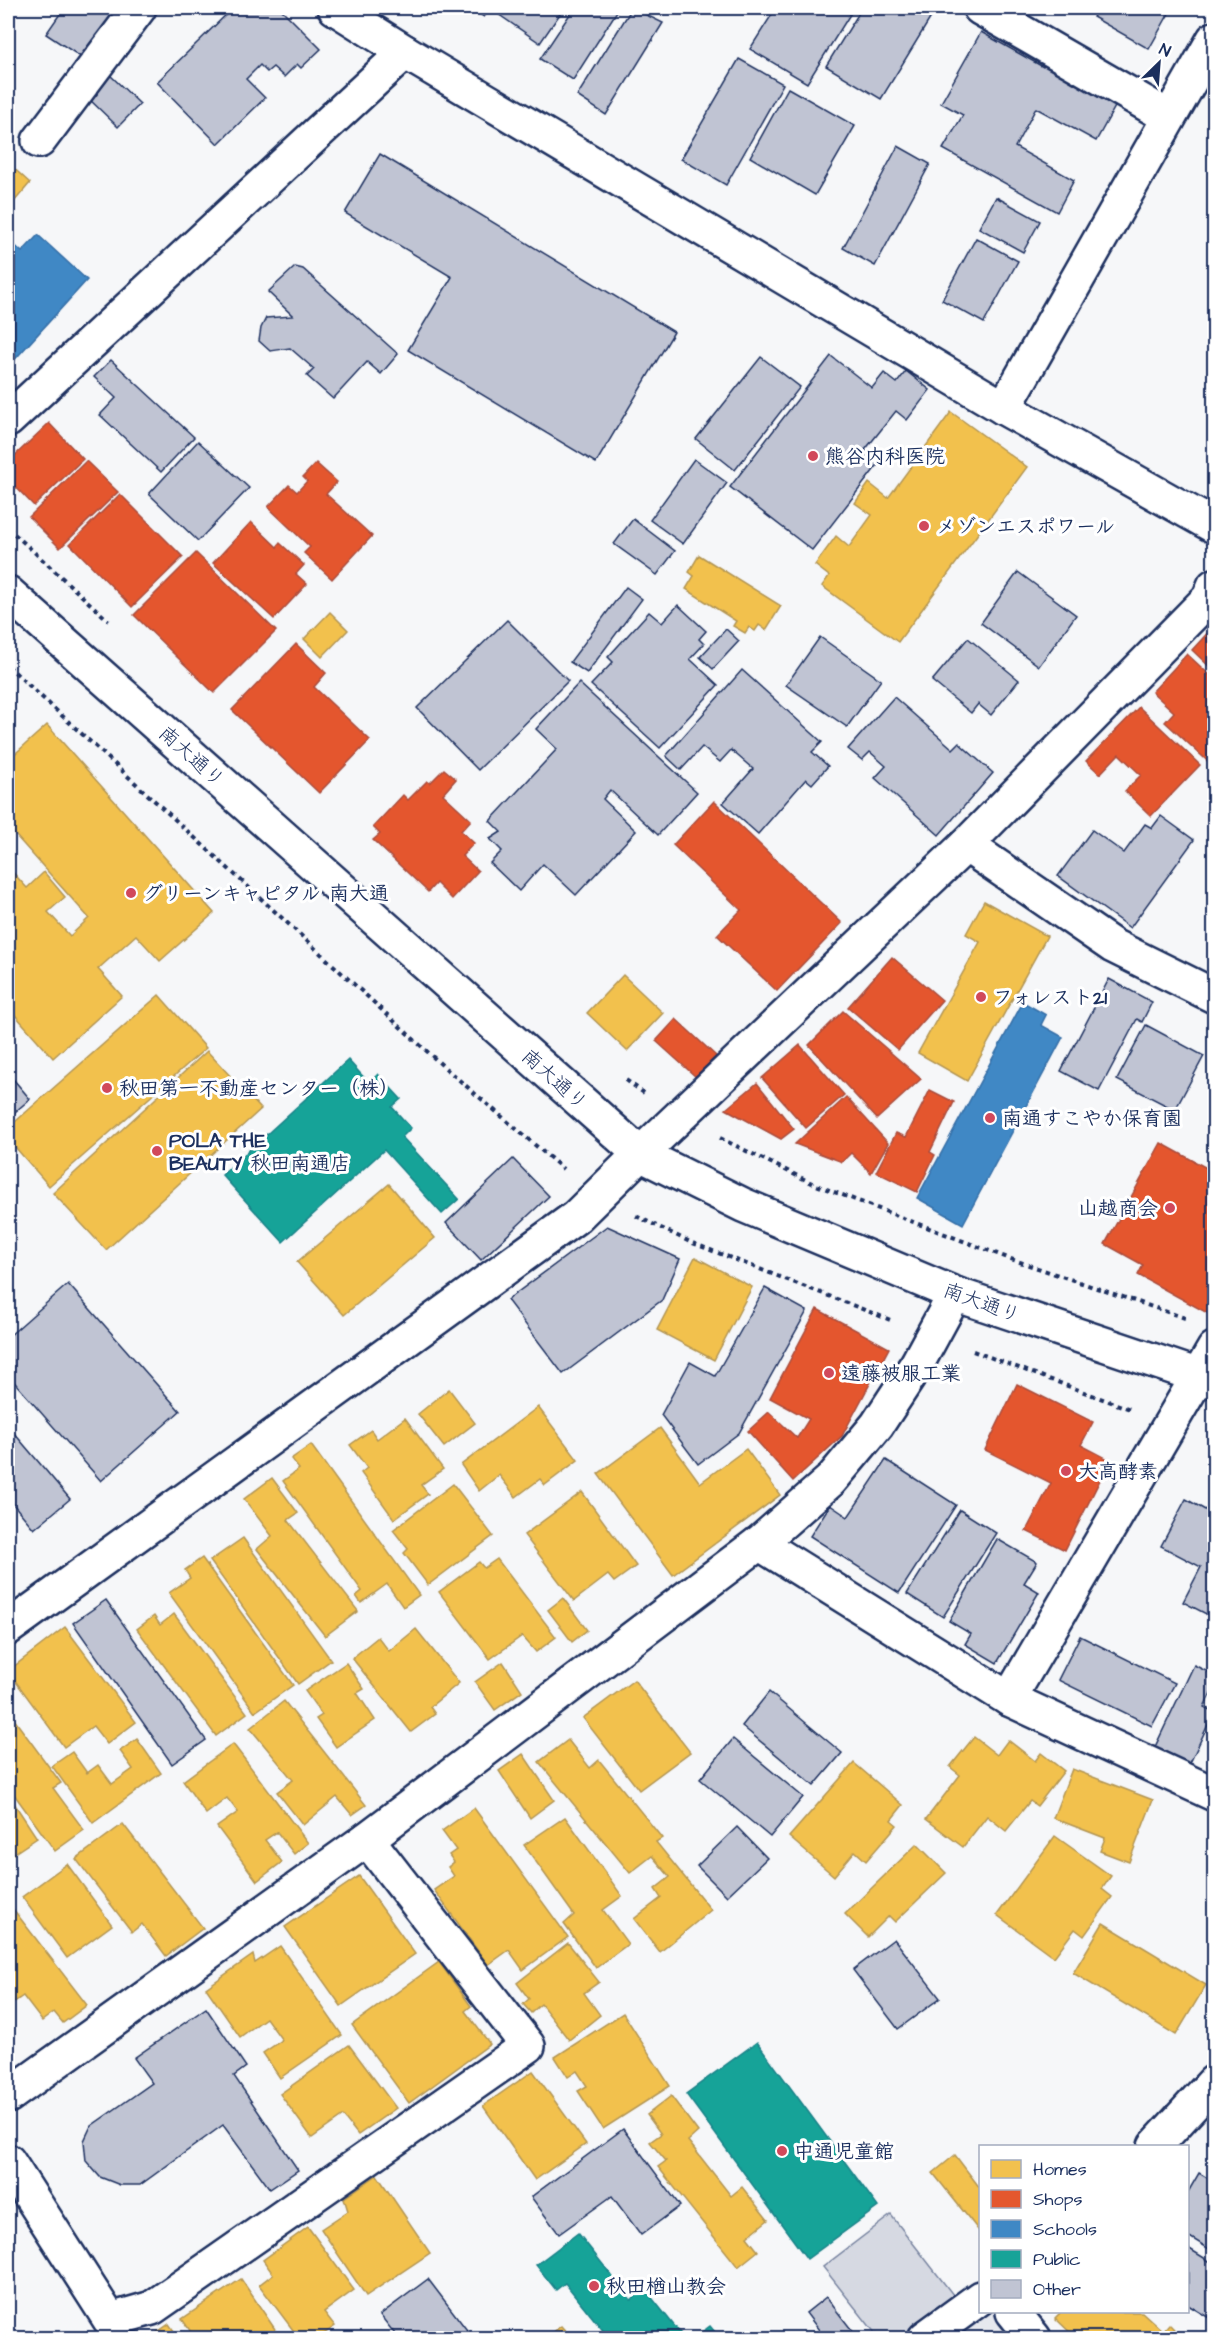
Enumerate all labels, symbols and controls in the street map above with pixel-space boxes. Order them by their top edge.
north arrow [1129,33,1189,93]
text: N [1156,38,1174,62]
place label: 熊谷内科医院 [825,443,945,471]
marker: 熊谷内科医院 [806,449,820,463]
place label: メゾンエスポワール [936,513,1115,541]
marker: メゾンエスポワール [917,519,931,533]
street label: 南大通り [152,720,230,794]
place label: グリーンキャピタル 南大通 [143,880,389,908]
marker: グリーンキャピタル 南大通 [124,886,138,900]
place label: フォレスト21 [993,984,1107,1012]
marker: フォレスト21 [974,990,988,1004]
street label: 南大通り [515,1043,593,1117]
place label: 秋田第一不動産センター（株） [119,1075,399,1103]
marker: 秋田第一不動産センター（株） [100,1081,114,1095]
place label: 南通すこやか保育園 [1002,1105,1182,1133]
marker: 南通すこやか保育園 [983,1111,997,1125]
place label: POLA THE BEAUTY 秋田南通店 [169,1127,350,1178]
marker: POLA THE BEAUTY 秋田南通店 [150,1144,164,1158]
place label: 山越商会 [1078,1195,1158,1223]
marker: 山越商会 [1163,1201,1177,1215]
street label: 南大通り [939,1276,1024,1330]
place label: 遠藤被服工業 [841,1360,961,1388]
marker: 遠藤被服工業 [822,1366,836,1380]
place label: 大高酵素 [1078,1458,1158,1486]
marker: 大高酵素 [1059,1464,1073,1478]
place label: 中通児童館 [794,2138,894,2166]
marker: 中通児童館 [775,2144,789,2158]
legend [979,2145,1189,2313]
text: Homes [1033,2157,1087,2182]
text: Shops [1033,2187,1083,2212]
text: Schools [1033,2217,1097,2242]
text: Public [1033,2247,1081,2272]
place label: 秋田楢山教会 [606,2273,726,2301]
text: Other [1033,2277,1081,2302]
marker: 秋田楢山教会 [587,2279,601,2293]

